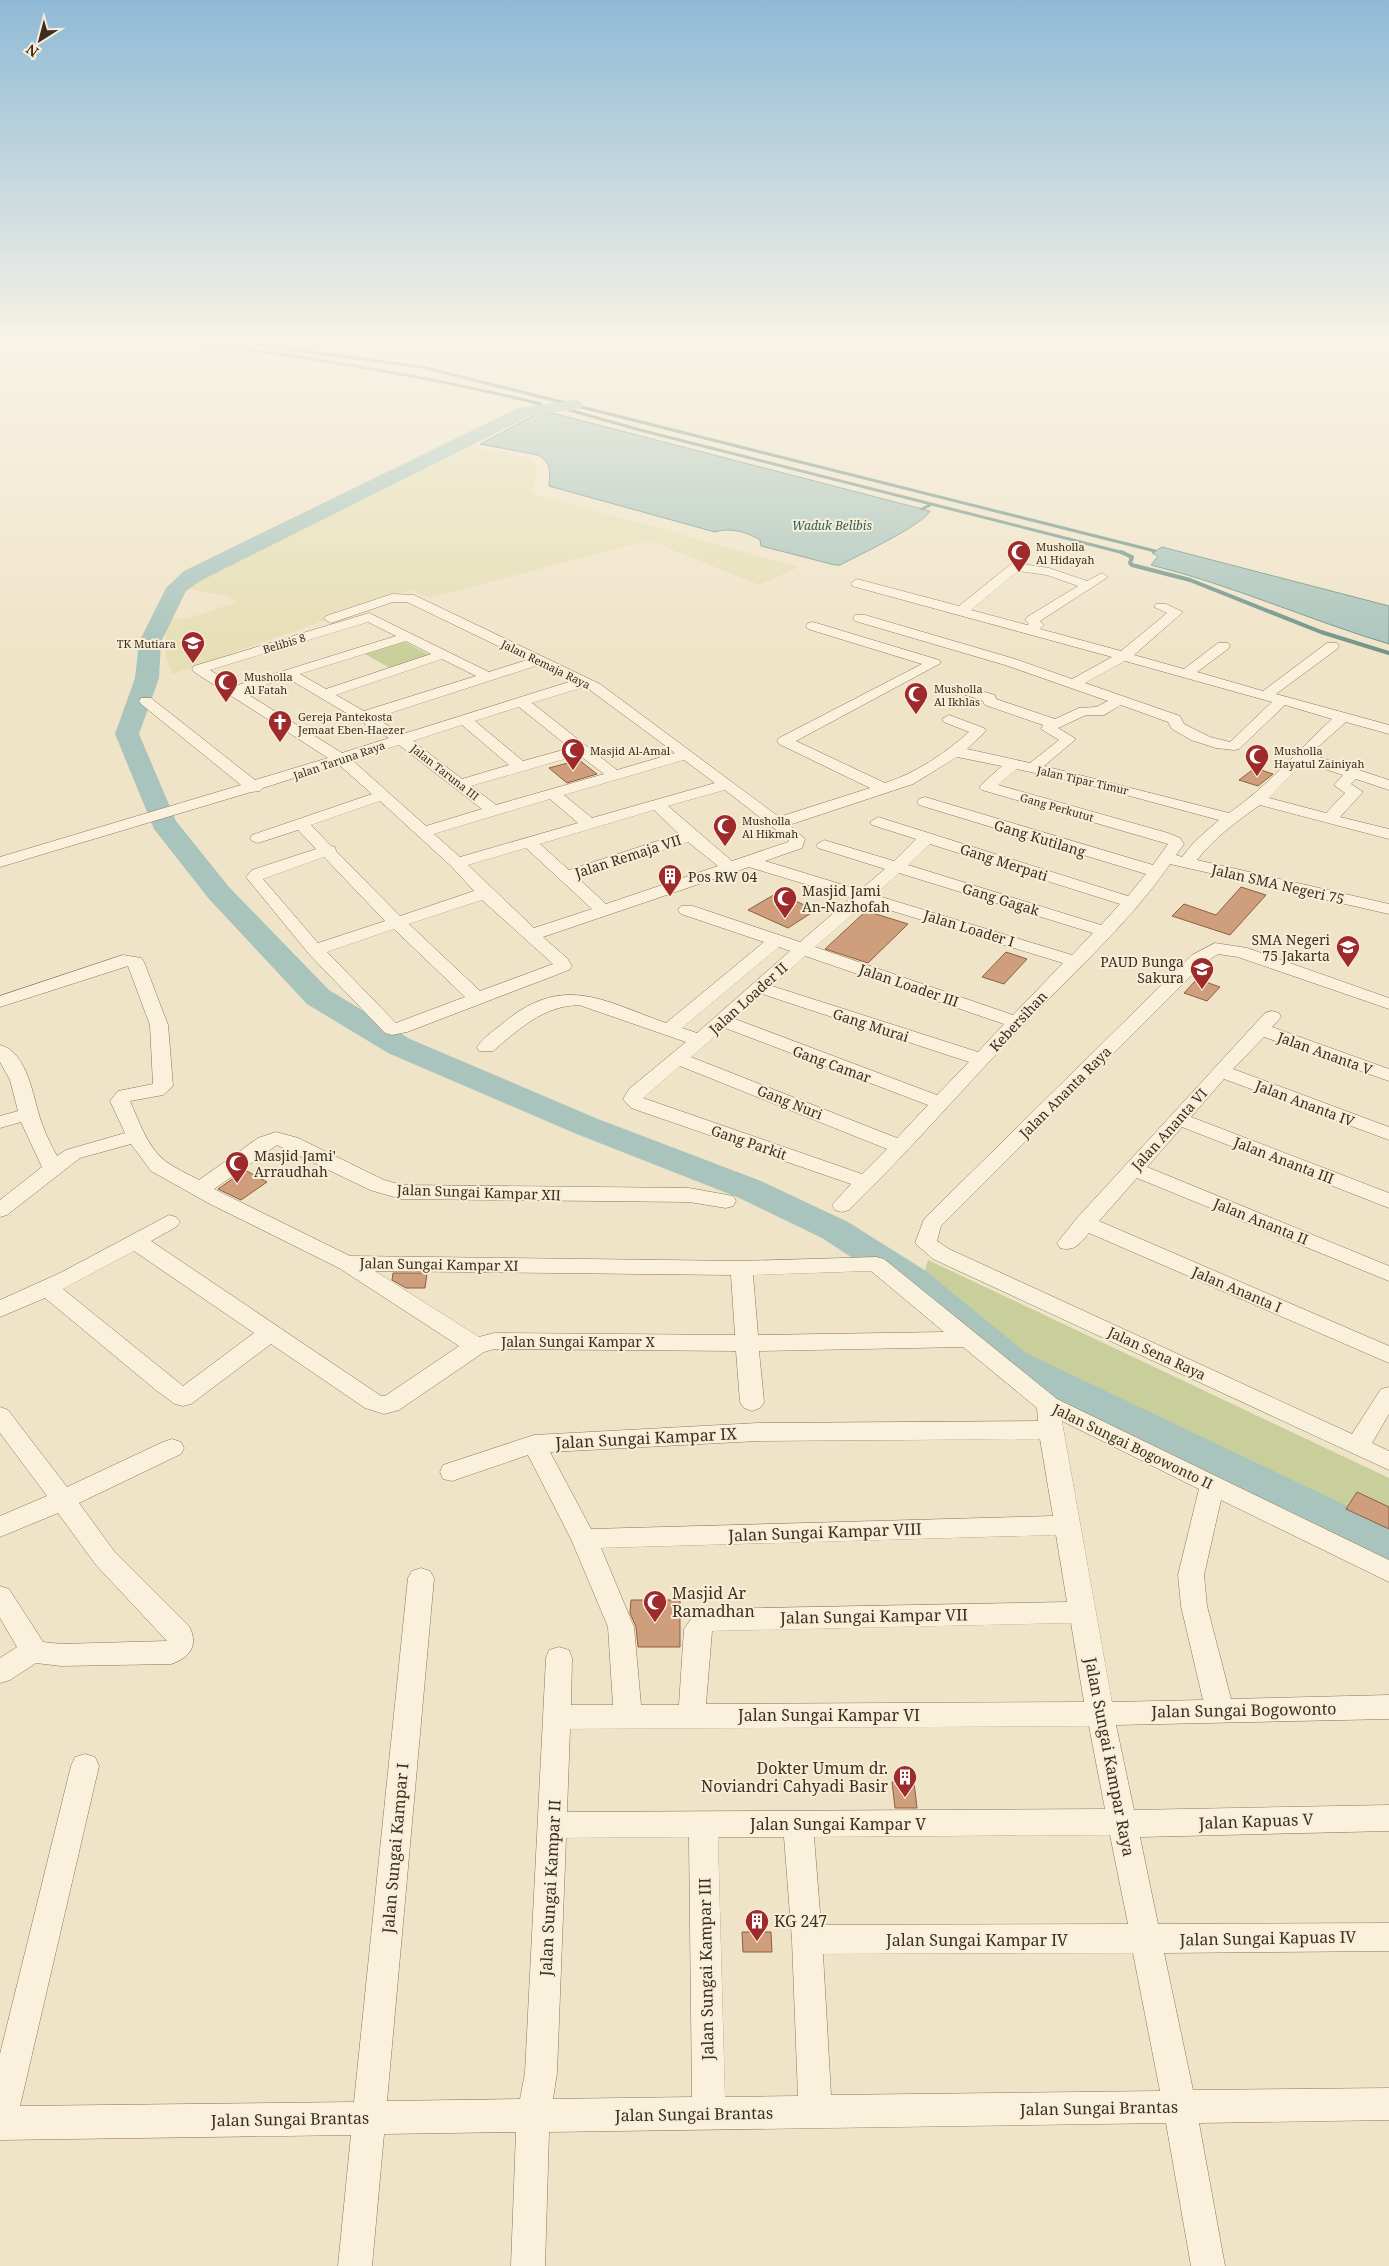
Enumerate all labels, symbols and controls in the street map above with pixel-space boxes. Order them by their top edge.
north arrow [15,15,65,65]
text: N [22,40,42,62]
water label: Waduk Belibis [792,517,872,534]
mosque icon: Musholla Al Hidayah [1006,539,1032,573]
place label: Musholla Al Hidayah [1036,539,1094,567]
street label: Belibis 8 [261,629,307,657]
school or university icon: TK Mutiara [180,630,206,664]
street label: Jalan Remaja Raya [498,635,593,692]
place label: TK Mutiara [117,636,176,651]
mosque icon: Musholla Al Fatah [213,669,239,703]
place label: Musholla Al Fatah [244,669,293,697]
mosque icon: Musholla Al Ikhlas [903,681,929,715]
place label: Musholla Al Ikhlas [934,681,983,709]
church icon: Gereja Pantekosta Jemaat Eben-Haezer [267,709,293,743]
place label: Gereja Pantekosta Jemaat Eben-Haezer [297,709,406,737]
street label: Jalan Taruna Raya [290,737,387,783]
mosque icon: Masjid Al-Amal [560,737,586,771]
street label: Jalan Taruna III [407,740,482,803]
place label: Masjid Al-Amal [590,743,671,758]
mosque icon: Musholla Hayatul Zainiyah [1244,743,1270,777]
place label: Musholla Hayatul Zainiyah [1274,743,1364,771]
street label: Jalan Tipar Timur [1035,762,1131,798]
street label: Gang Perkutut [1019,789,1096,825]
mosque icon: Musholla Al Hikmah [712,813,738,847]
place label: Musholla Al Hikmah [742,813,798,841]
street label: Gang Kutilang [992,815,1088,861]
street label: Jalan Remaja VII [571,830,684,882]
street label: Gang Merpati [958,839,1051,885]
street label: Jalan SMA Negeri 75 [1209,859,1346,909]
building icon: Pos RW 04 [657,863,683,897]
place label: Pos RW 04 [688,867,757,886]
street label: Gang Gagak [960,878,1043,920]
place label: Masjid Jami An-Nazhofah [802,881,890,916]
mosque icon: Masjid Jami An-Nazhofah [772,885,798,919]
street label: Jalan Loader I [920,905,1017,951]
place label: SMA Negeri 75 Jakarta [1251,930,1331,965]
school or university icon: SMA Negeri 75 Jakarta [1335,934,1361,968]
place label: PAUD Bunga Sakura [1100,952,1184,987]
school or university icon: PAUD Bunga Sakura [1189,956,1215,990]
street label: Jalan Loader II [704,958,791,1039]
street label: Jalan Loader III [856,959,961,1011]
street label: Kebersihan [985,987,1051,1055]
street label: Gang Murai [831,1004,912,1046]
street label: Jalan Ananta V [1274,1027,1376,1079]
street label: Gang Camar [790,1041,874,1087]
street label: Jalan Ananta Raya [1014,1042,1115,1143]
street label: Jalan Ananta IV [1252,1075,1358,1131]
street label: Gang Nuri [755,1080,826,1124]
street label: Jalan Ananta VI [1126,1084,1211,1175]
street label: Gang Parkit [709,1120,789,1164]
street label: Jalan Ananta III [1230,1132,1337,1188]
place label: Masjid Jami' Arraudhah [254,1146,336,1181]
mosque icon: Masjid Jami' Arraudhah [224,1150,250,1184]
street label: Jalan Sungai Kampar XII [396,1180,561,1204]
street label: Jalan Ananta II [1210,1193,1311,1249]
street label: Jalan Sungai Kampar XI [358,1253,519,1275]
street label: Jalan Ananta I [1189,1261,1285,1316]
street label: Jalan Sena Raya [1104,1322,1209,1384]
street label: Jalan Sungai Kampar X [500,1332,656,1351]
street label: Jalan Sungai Bogowonto II [1049,1398,1216,1493]
street label: Jalan Sungai Kampar IX [554,1422,738,1454]
street label: Jalan Sungai Kampar VIII [727,1518,922,1546]
place label: Masjid Ar Ramadhan [672,1582,755,1622]
mosque icon: Masjid Ar Ramadhan [642,1589,668,1623]
street label: Jalan Sungai Kampar VII [779,1603,968,1629]
street label: Jalan Sungai Kampar Raya [1080,1655,1140,1858]
street label: Jalan Sungai Bogowonto [1150,1697,1337,1723]
street label: Jalan Sungai Kampar VI [737,1704,920,1726]
place label: Dokter Umum dr. Noviandri Cahyadi Basir [701,1757,888,1797]
street label: Jalan Sungai Kampar I [377,1762,413,1935]
building icon: Dokter Umum dr. Noviandri Cahyadi Basir [892,1764,918,1798]
street label: Jalan Sungai Kampar II [534,1799,566,1978]
street label: Jalan Kapuas V [1197,1808,1314,1834]
street label: Jalan Sungai Kampar V [749,1813,926,1835]
street label: Jalan Sungai Kampar III [693,1877,719,2062]
building icon: KG 247 [744,1908,770,1942]
place label: KG 247 [774,1910,827,1932]
street label: Jalan Sungai Kapuas IV [1179,1925,1357,1951]
street label: Jalan Sungai Kampar IV [885,1929,1068,1951]
street label: Jalan Sungai Brantas [1019,2096,1178,2120]
street label: Jalan Sungai Brantas [614,2102,773,2126]
street label: Jalan Sungai Brantas [210,2107,369,2131]

